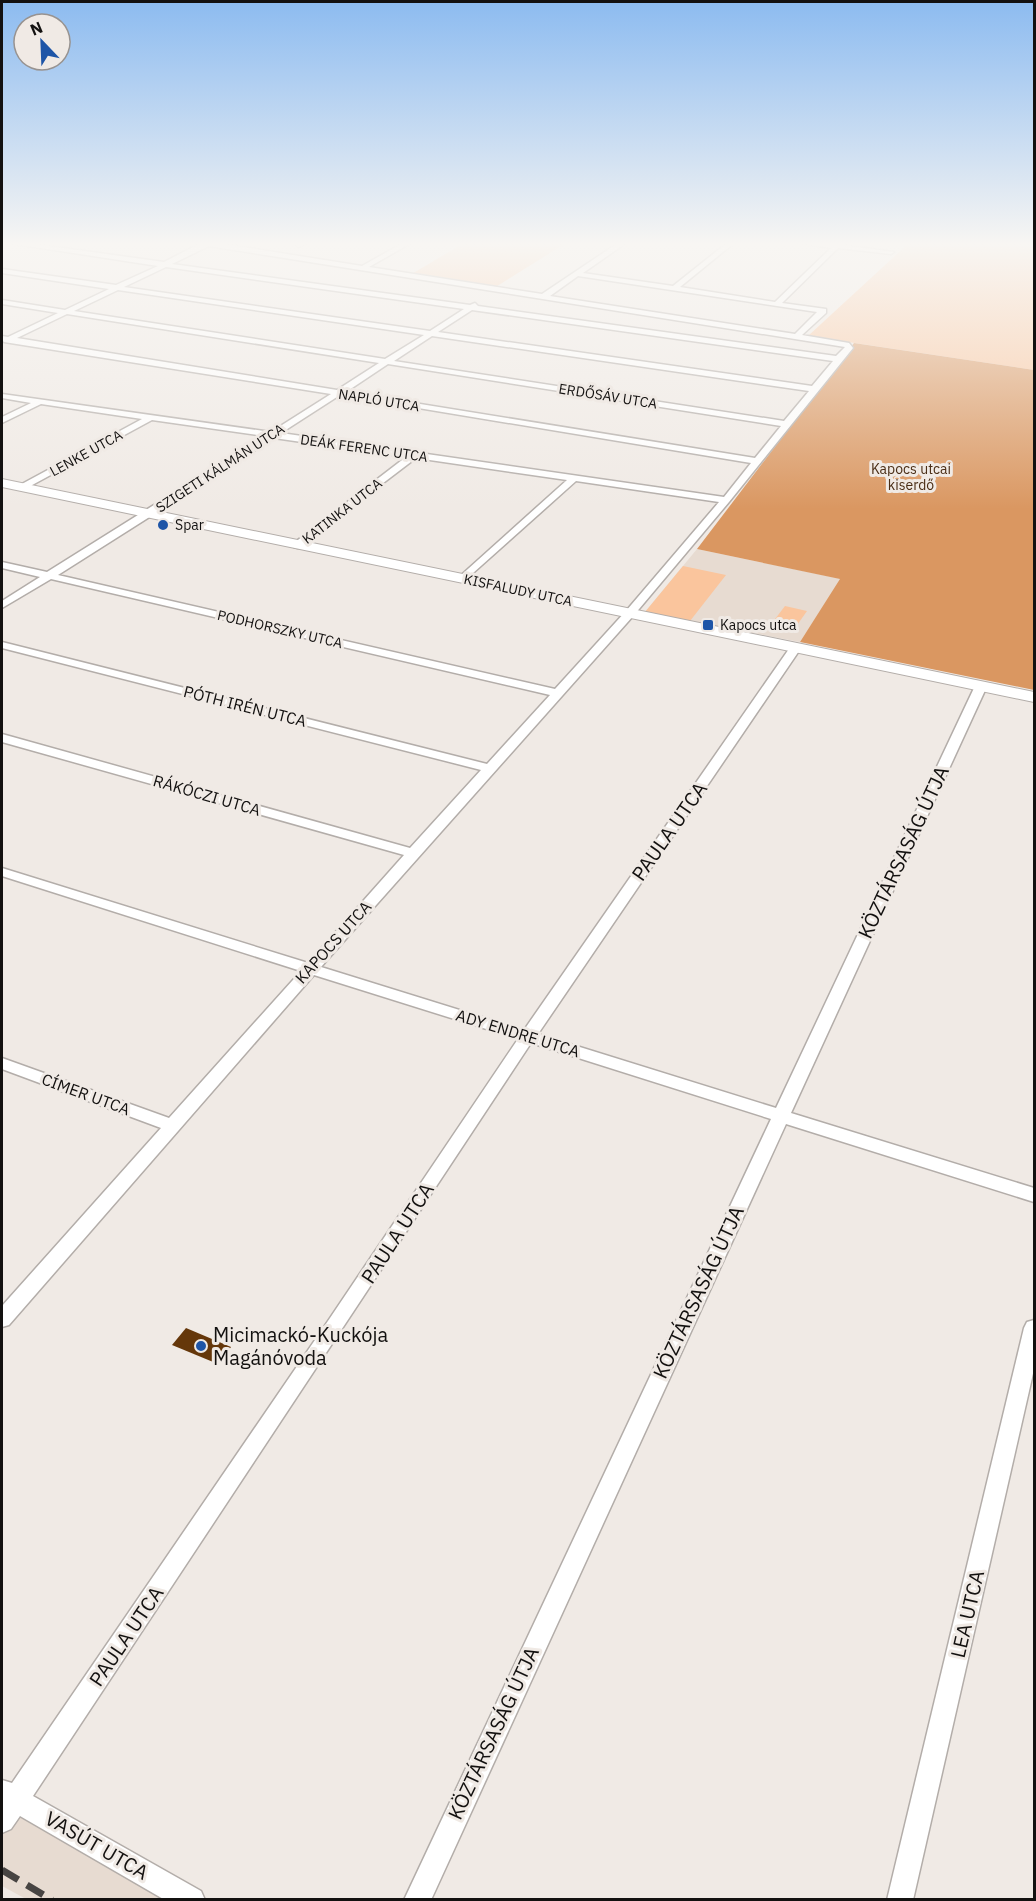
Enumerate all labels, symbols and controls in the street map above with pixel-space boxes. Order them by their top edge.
north arrow [12,12,72,72]
text: N [27,17,45,40]
street label: ERDŐSÁV UTCA [557,378,659,413]
street label: NAPLÓ UTCA [337,384,421,415]
street label: SZIGETI KÁLMÁN UTCA [152,419,288,516]
street label: LENKE UTCA [47,426,125,480]
street label: DEÁK FERENC UTCA [299,429,429,466]
park label: Kapocs utcai kiserdő [871,460,951,494]
street label: KATINKA UTCA [298,474,386,548]
place label: Spar [175,516,204,534]
marker: Spar [156,518,170,532]
street label: KISFALUDY UTCA [462,570,574,610]
street label: PODHORSZKY UTCA [216,606,344,652]
place label: Kapocs utca [720,616,797,634]
marker: Kapocs utca [701,618,715,632]
street label: PÓTH IRÉN UTCA [182,680,309,731]
street label: KÖZTÁRSASÁG ÚTJA [851,761,955,943]
street label: RÁKÓCZI UTCA [151,769,263,820]
street label: PAULA UTCA [625,776,713,886]
street label: KAPOCS UTCA [291,897,375,987]
street label: ADY ENDRE UTCA [454,1005,582,1061]
street label: CÍMER UTCA [39,1068,133,1119]
street label: PAULA UTCA [354,1177,440,1289]
street label: KÖZTÁRSASÁG ÚTJA [646,1201,750,1383]
place label: Micimackó-Kuckója Magánóvoda [213,1321,388,1371]
marker: Micimackó-Kuckója Magánóvoda [194,1339,208,1353]
street label: LEA UTCA [944,1567,990,1660]
street label: PAULA UTCA [83,1581,169,1691]
street label: KÖZTÁRSASÁG ÚTJA [441,1642,545,1824]
street label: VASÚT UTCA [40,1804,154,1886]

